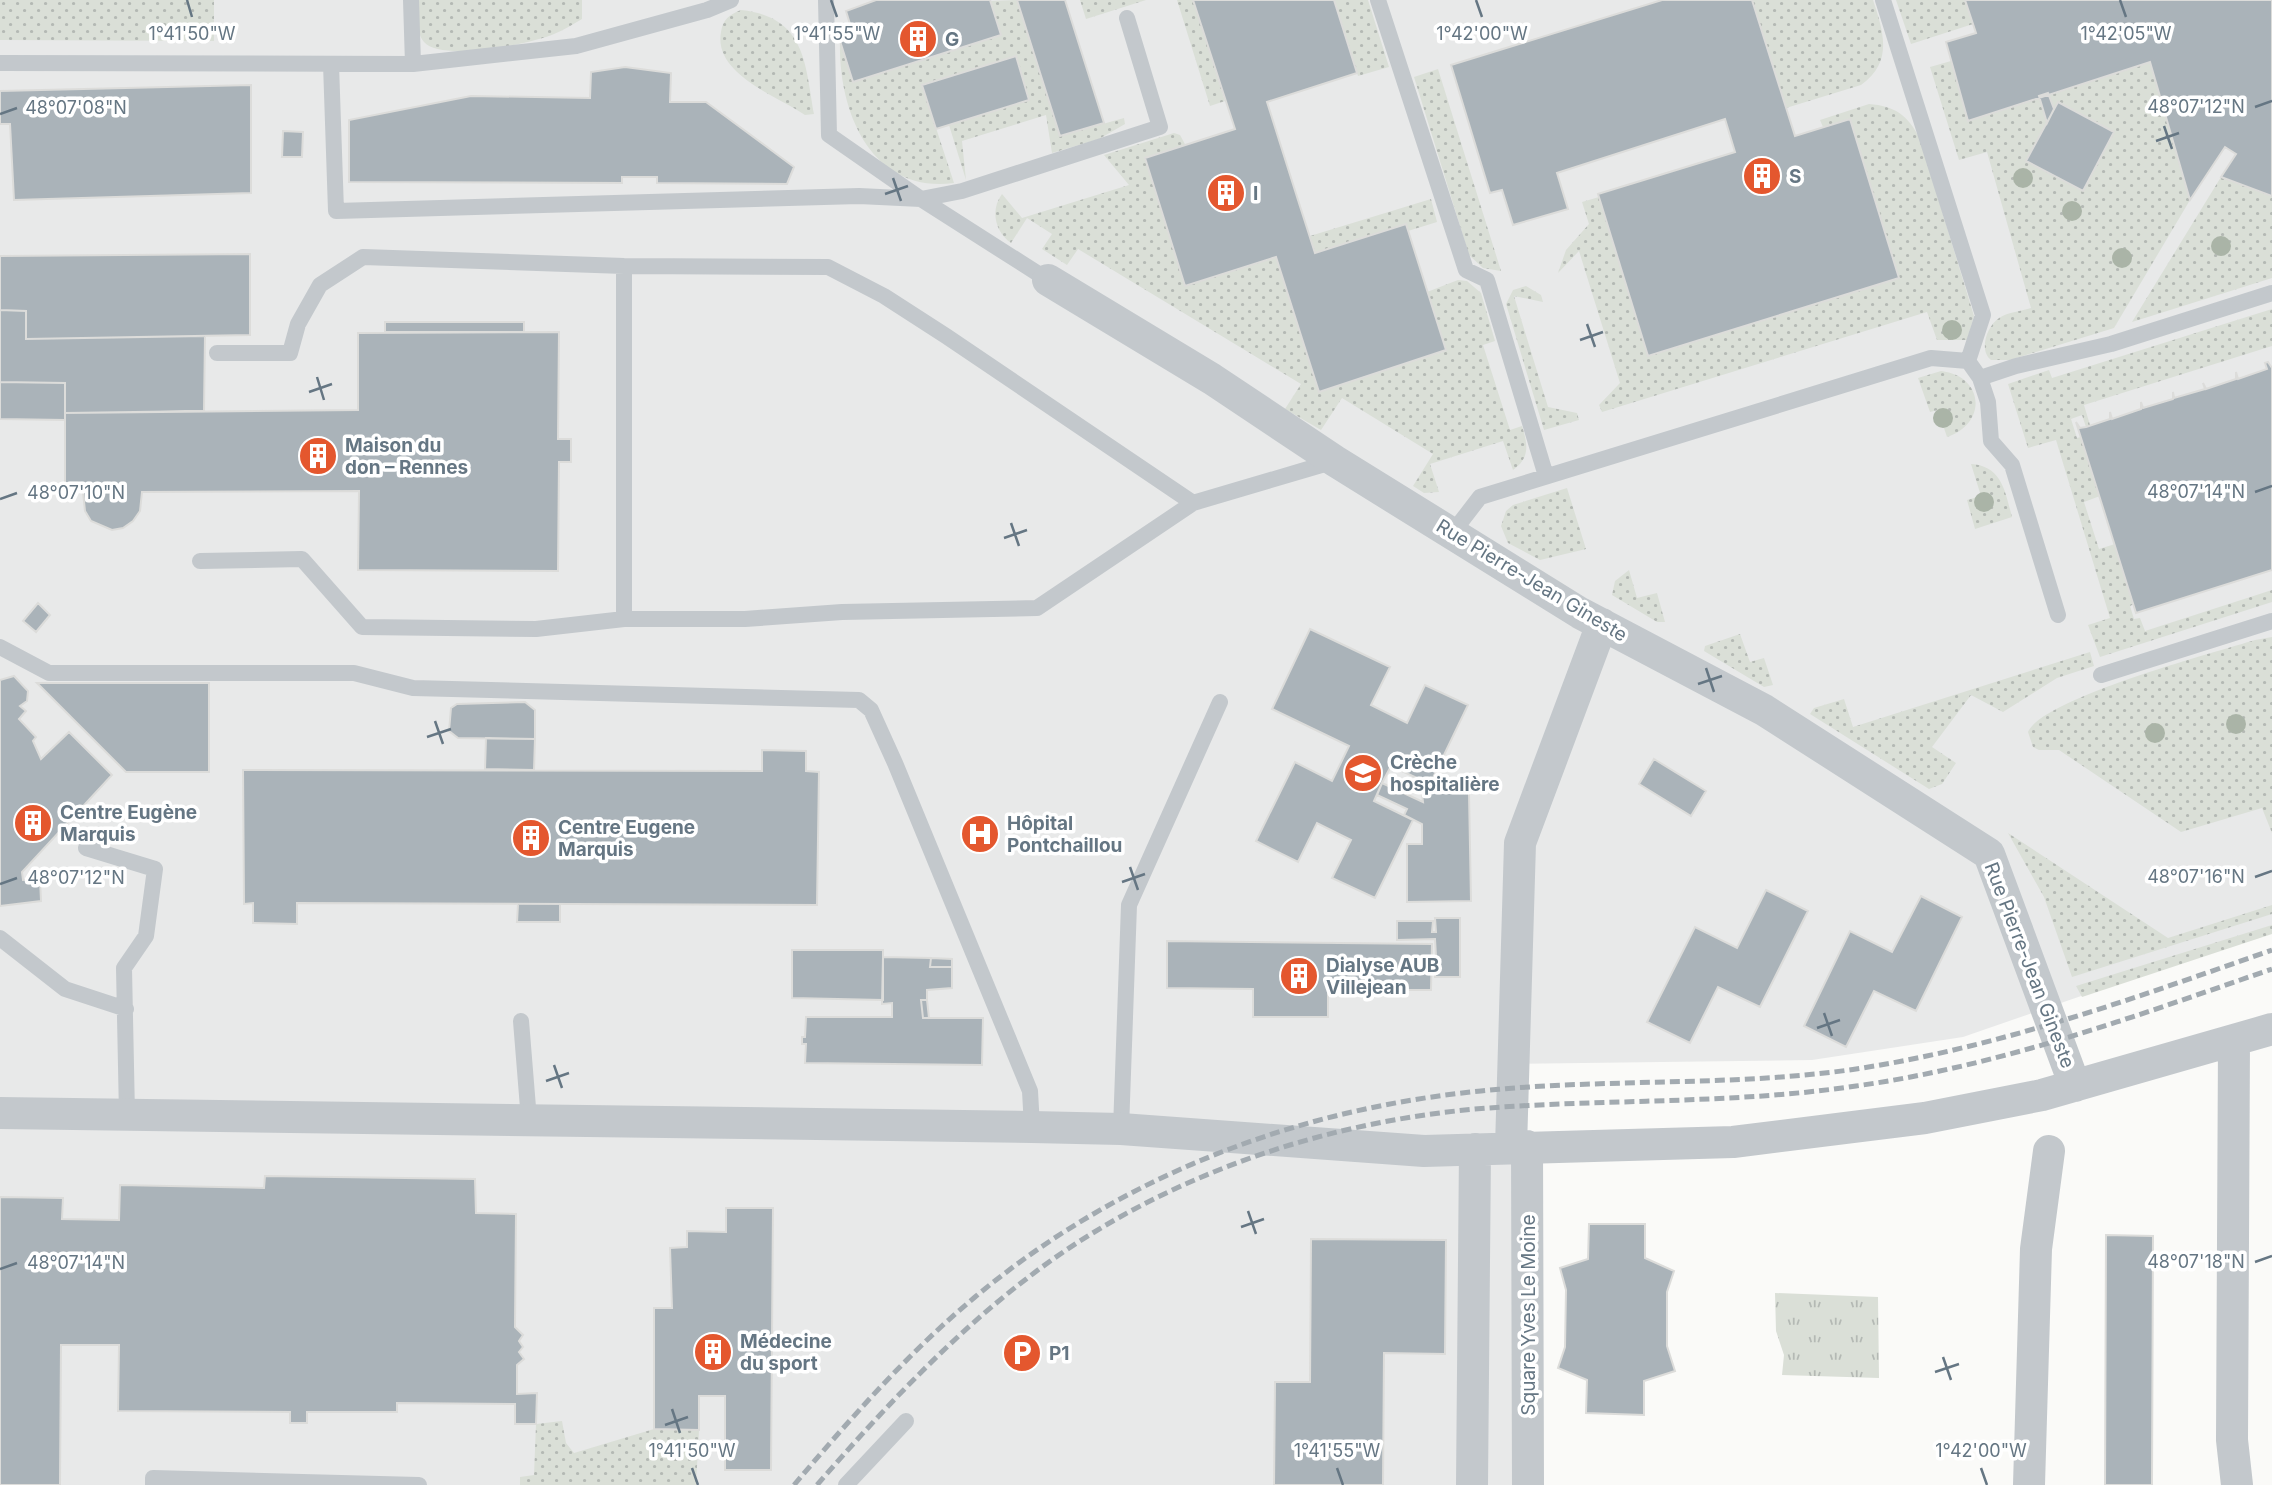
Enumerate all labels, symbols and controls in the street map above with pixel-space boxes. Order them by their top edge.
building icon: G [897,18,939,60]
text: 1°41'50"W [148,23,236,44]
text: 1°41'55"W [794,23,881,44]
text: 1°42'00"W [1436,23,1528,44]
text: 1°42'05"W [2080,23,2172,44]
place label: G [945,28,959,51]
text: 48°07'12"N [2147,96,2245,117]
text: 48°07'08"N [25,97,127,118]
building icon: S [1741,155,1783,197]
place label: S [1789,165,1801,188]
building icon: I [1205,172,1247,214]
place label: I [1253,182,1258,205]
place label: Maison du don – Rennes [345,434,468,479]
building icon: Maison du don – Rennes [297,435,339,477]
text: 48°07'14"N [2147,481,2245,502]
text: 48°07'10"N [27,482,125,503]
street label: Rue Pierre-Jean Gineste [1432,514,1631,647]
place label: Crèche hospitalière [1390,751,1500,796]
school or university icon: Crèche hospitalière [1342,752,1384,794]
place label: Centre Eugène Marquis [60,801,197,846]
building icon: Centre Eugène Marquis [12,802,54,844]
place label: Hôpital Pontchaillou [1007,812,1122,857]
hospital icon: Hôpital Pontchaillou [959,813,1001,855]
place label: Centre Eugene Marquis [558,816,695,861]
building icon: Centre Eugene Marquis [510,817,552,859]
street label: Rue Pierre-Jean Gineste [1980,859,2079,1071]
text: 48°07'16"N [2147,866,2245,887]
text: 48°07'12"N [27,867,125,888]
place label: Dialyse AUB Villejean [1326,954,1439,999]
building icon: Dialyse AUB Villejean [1278,955,1320,997]
street label: Square Yves Le Moine [1517,1214,1540,1416]
text: 48°07'18"N [2147,1251,2245,1272]
text: 48°07'14"N [27,1252,125,1273]
place label: Médecine du sport [740,1330,832,1375]
building icon: Médecine du sport [692,1331,734,1373]
parking icon: P1 [1001,1332,1043,1374]
place label: P1 [1049,1342,1070,1365]
text: 1°41'50"W [648,1440,736,1461]
text: 1°41'55"W [1294,1440,1381,1461]
text: 1°42'00"W [1935,1440,2027,1461]

